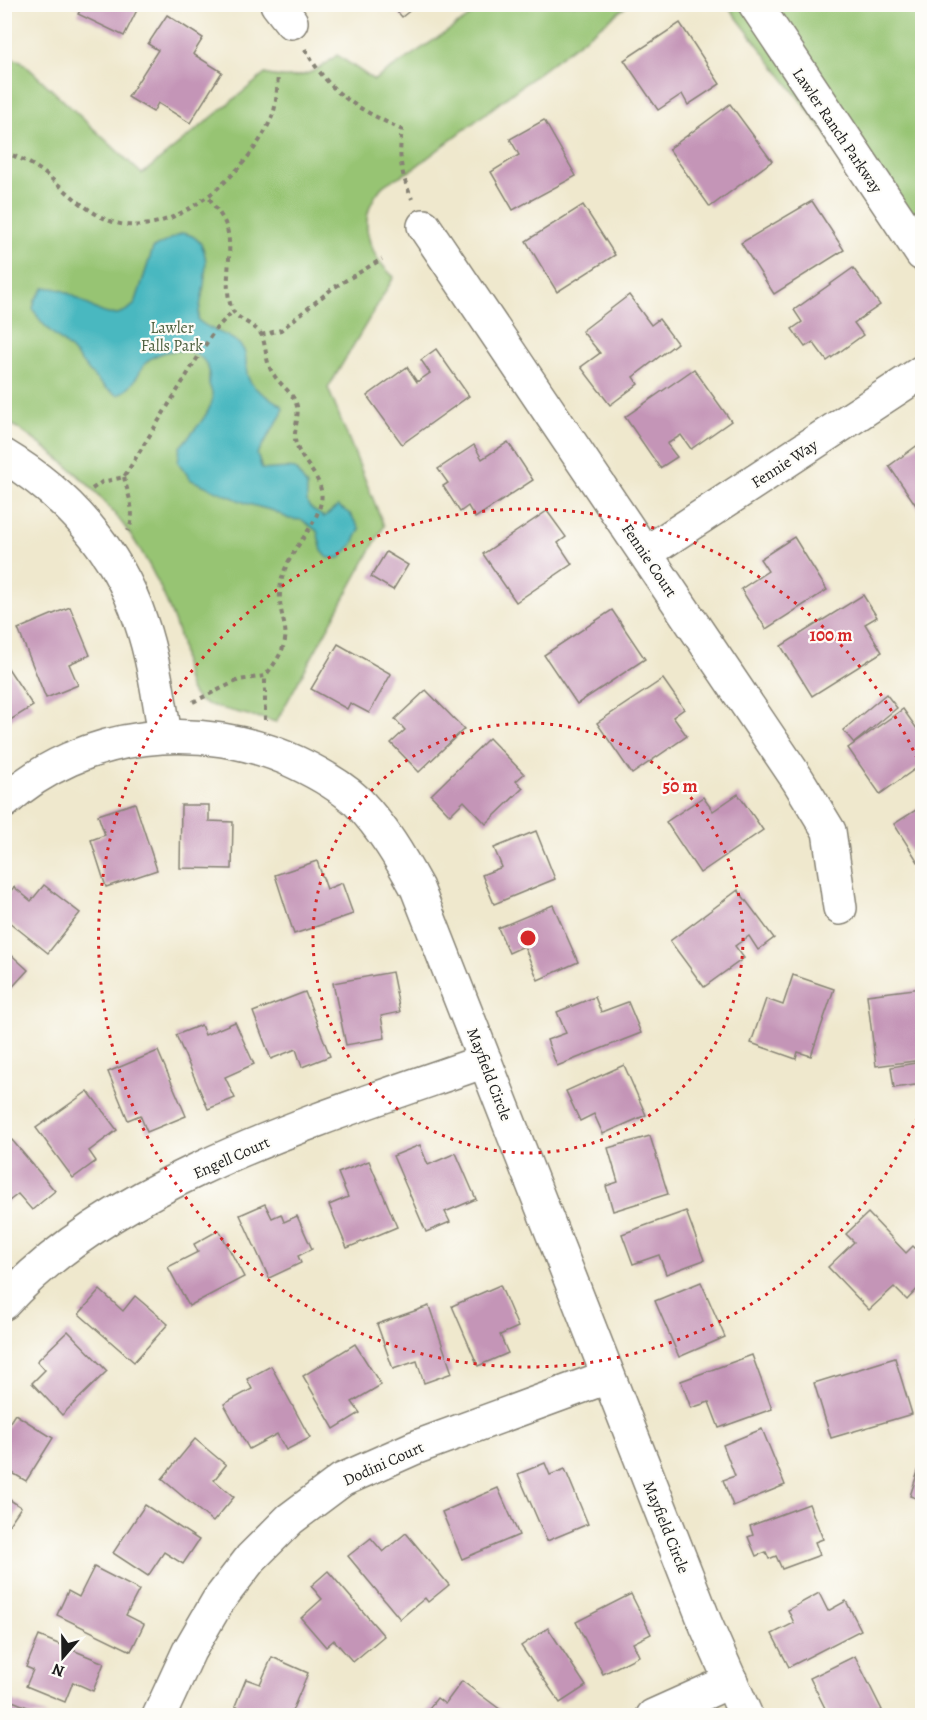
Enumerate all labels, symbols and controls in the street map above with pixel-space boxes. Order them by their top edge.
street label: Lawler Ranch Parkway [787,64,888,198]
park label: Lawler Falls Park [141,317,203,357]
street label: Fennie Way [747,434,823,493]
street label: Fennie Court [616,519,682,602]
text: 100 m [810,623,852,647]
text: 50 m [663,774,697,798]
centre of rings [518,928,538,948]
street label: Mayfield Circle [461,1025,517,1124]
street label: Engell Court [190,1131,273,1185]
street label: Dodini Court [339,1436,427,1492]
street label: Mayfield Circle [638,1478,695,1577]
north arrow [33,1627,93,1687]
text: N [49,1658,67,1682]

